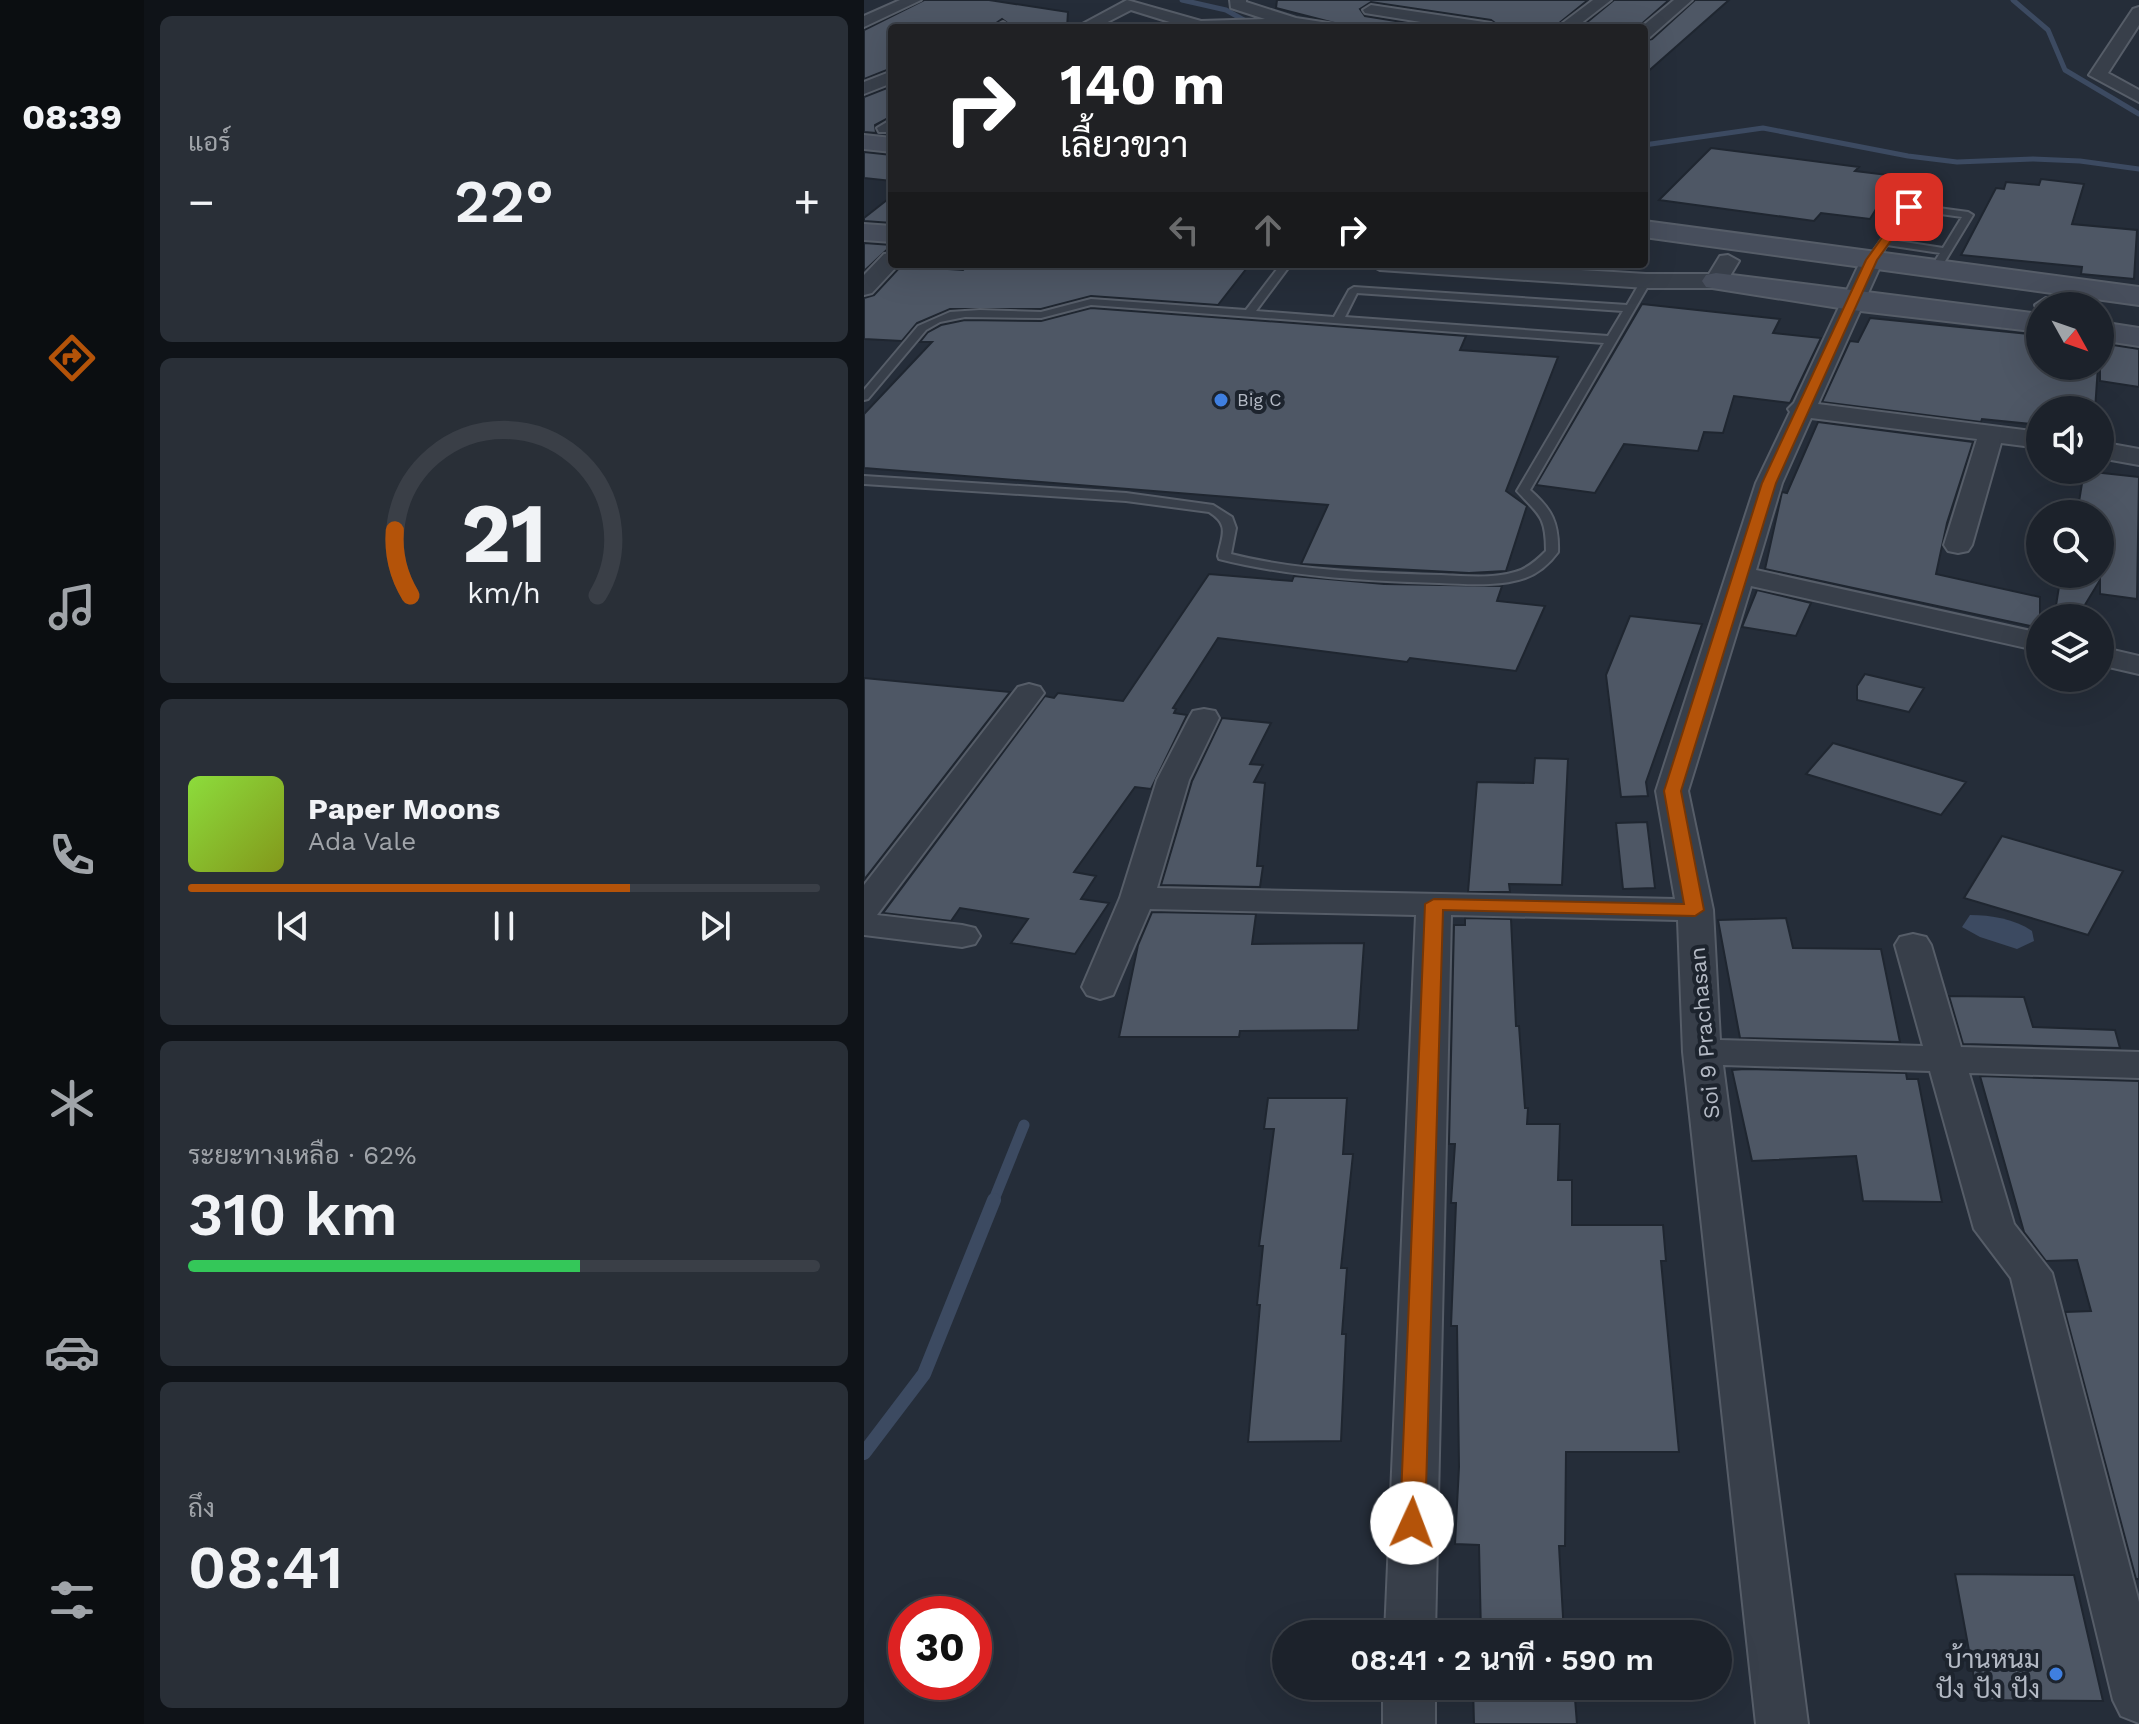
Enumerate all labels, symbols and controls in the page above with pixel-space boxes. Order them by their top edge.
text: 140 m [1060,52,1225,118]
icon: right [928,56,1032,160]
text: 08:39 [22,96,122,138]
text: เลี้ยวขวา [1060,124,1188,166]
text: แอร์ [188,127,231,157]
text: 22° [454,166,554,237]
pin [1875,173,1943,241]
text: − [188,176,215,228]
text: + [793,176,820,228]
icon: arrive [1887,185,1931,229]
icon: left [1162,208,1206,252]
icon: ahead [1246,208,1290,252]
icon: right [1330,208,1374,252]
north arrow [2026,292,2114,380]
map controls [2026,292,2114,692]
icon: directions [44,330,100,386]
place label: Big C [1237,389,1282,410]
marker: Big C [1212,391,1230,409]
button: sound [2026,396,2114,484]
text: 21 [461,485,547,582]
button: search [2026,500,2114,588]
text: km/h [467,577,541,611]
icon: music [44,579,100,635]
button: layers [2026,604,2114,692]
text: Paper Moons [308,791,500,826]
text: Ada Vale [308,826,416,856]
icon: phone [44,827,100,883]
icon: previous [271,904,315,948]
icon: pause [482,904,526,948]
icon: next [693,904,737,948]
street label: Soi 9 Prachasan [1685,946,1724,1120]
icon: climate [44,1075,100,1131]
text: ระยะทางเหลือ · 62% [188,1140,417,1170]
text: 310 km [188,1179,398,1250]
icon: car [44,1324,100,1380]
position arrow [1370,1481,1454,1565]
text: ถึง [188,1493,215,1523]
text: 08:41 [188,1532,343,1603]
icon: filters [44,1572,100,1628]
speed limit sign: 30 [888,1596,992,1700]
text: 08:41 · 2 นาที · 590 m [1350,1642,1654,1677]
place label: บ้านหนม ปัง ปัง ปัง [1936,1643,2040,1704]
marker: บ้านหนม ปัง ปัง ปัง [2047,1665,2065,1683]

